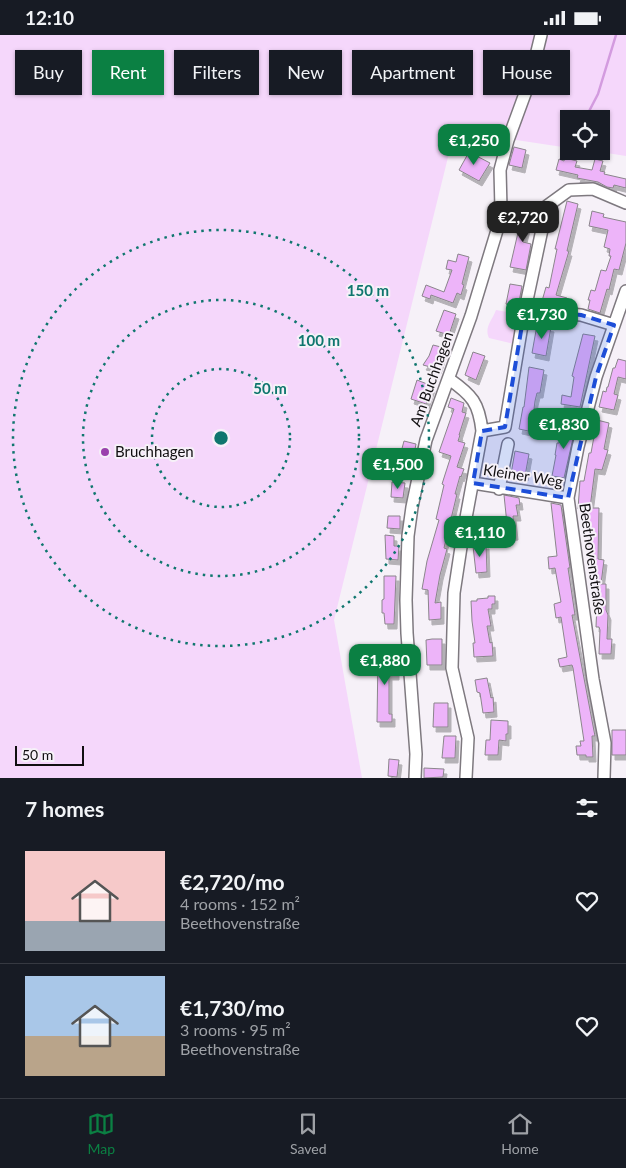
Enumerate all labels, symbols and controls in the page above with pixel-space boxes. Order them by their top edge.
text: 12:10 [25,6,74,29]
chip: Buy [15,50,82,95]
chip: Rent [92,50,164,95]
chip: Filters [174,50,259,95]
chip: New [269,50,342,95]
chip: Apartment [352,50,473,95]
chip: House [483,50,570,95]
map controls [560,110,610,160]
button: locate [560,110,610,160]
pin: €1,250 [433,123,515,166]
text: €1,250 [449,130,499,149]
pin: €2,720 [482,201,564,243]
text: €2,720 [498,207,548,226]
text: 150 m [347,281,389,299]
pin: €1,730 [501,297,583,340]
text: €1,730 [517,304,567,323]
street label: Am Buchhagen [406,329,457,429]
text: 100 m [298,331,340,349]
text: 50 m [253,379,287,397]
pin: €1,830 [523,407,605,450]
text: €1,830 [539,414,589,433]
centre of rings [212,429,230,447]
place label: Bruchhagen [115,442,194,460]
marker: Bruchhagen [99,446,111,458]
pin: €1,500 [357,447,439,490]
text: €1,500 [373,454,423,473]
street label: Kleiner Weg [482,460,564,490]
street label: Beethovenstraße [576,502,610,616]
pin: €1,110 [439,515,521,558]
text: €1,110 [455,522,505,541]
pin: €1,880 [344,643,426,686]
text: €1,880 [360,650,410,669]
scale bar [15,743,84,766]
text: 50 m [22,746,53,763]
icon: filters [573,794,601,822]
text: 7 homes [25,796,104,821]
text: €2,720/mo [180,869,285,894]
icon: home [65,871,125,931]
icon: heart [573,887,601,915]
text: 4 rooms · 152 m² [180,894,300,913]
text: Beethovenstraße [180,913,300,932]
text: €1,730/mo [180,995,285,1020]
icon: home [65,996,125,1056]
icon: heart [573,1012,601,1040]
text: 3 rooms · 95 m² [180,1020,291,1039]
text: Beethovenstraße [180,1039,300,1058]
tab: Map [87,1110,115,1157]
tab: Saved [290,1110,327,1157]
tab: Home [501,1110,539,1157]

